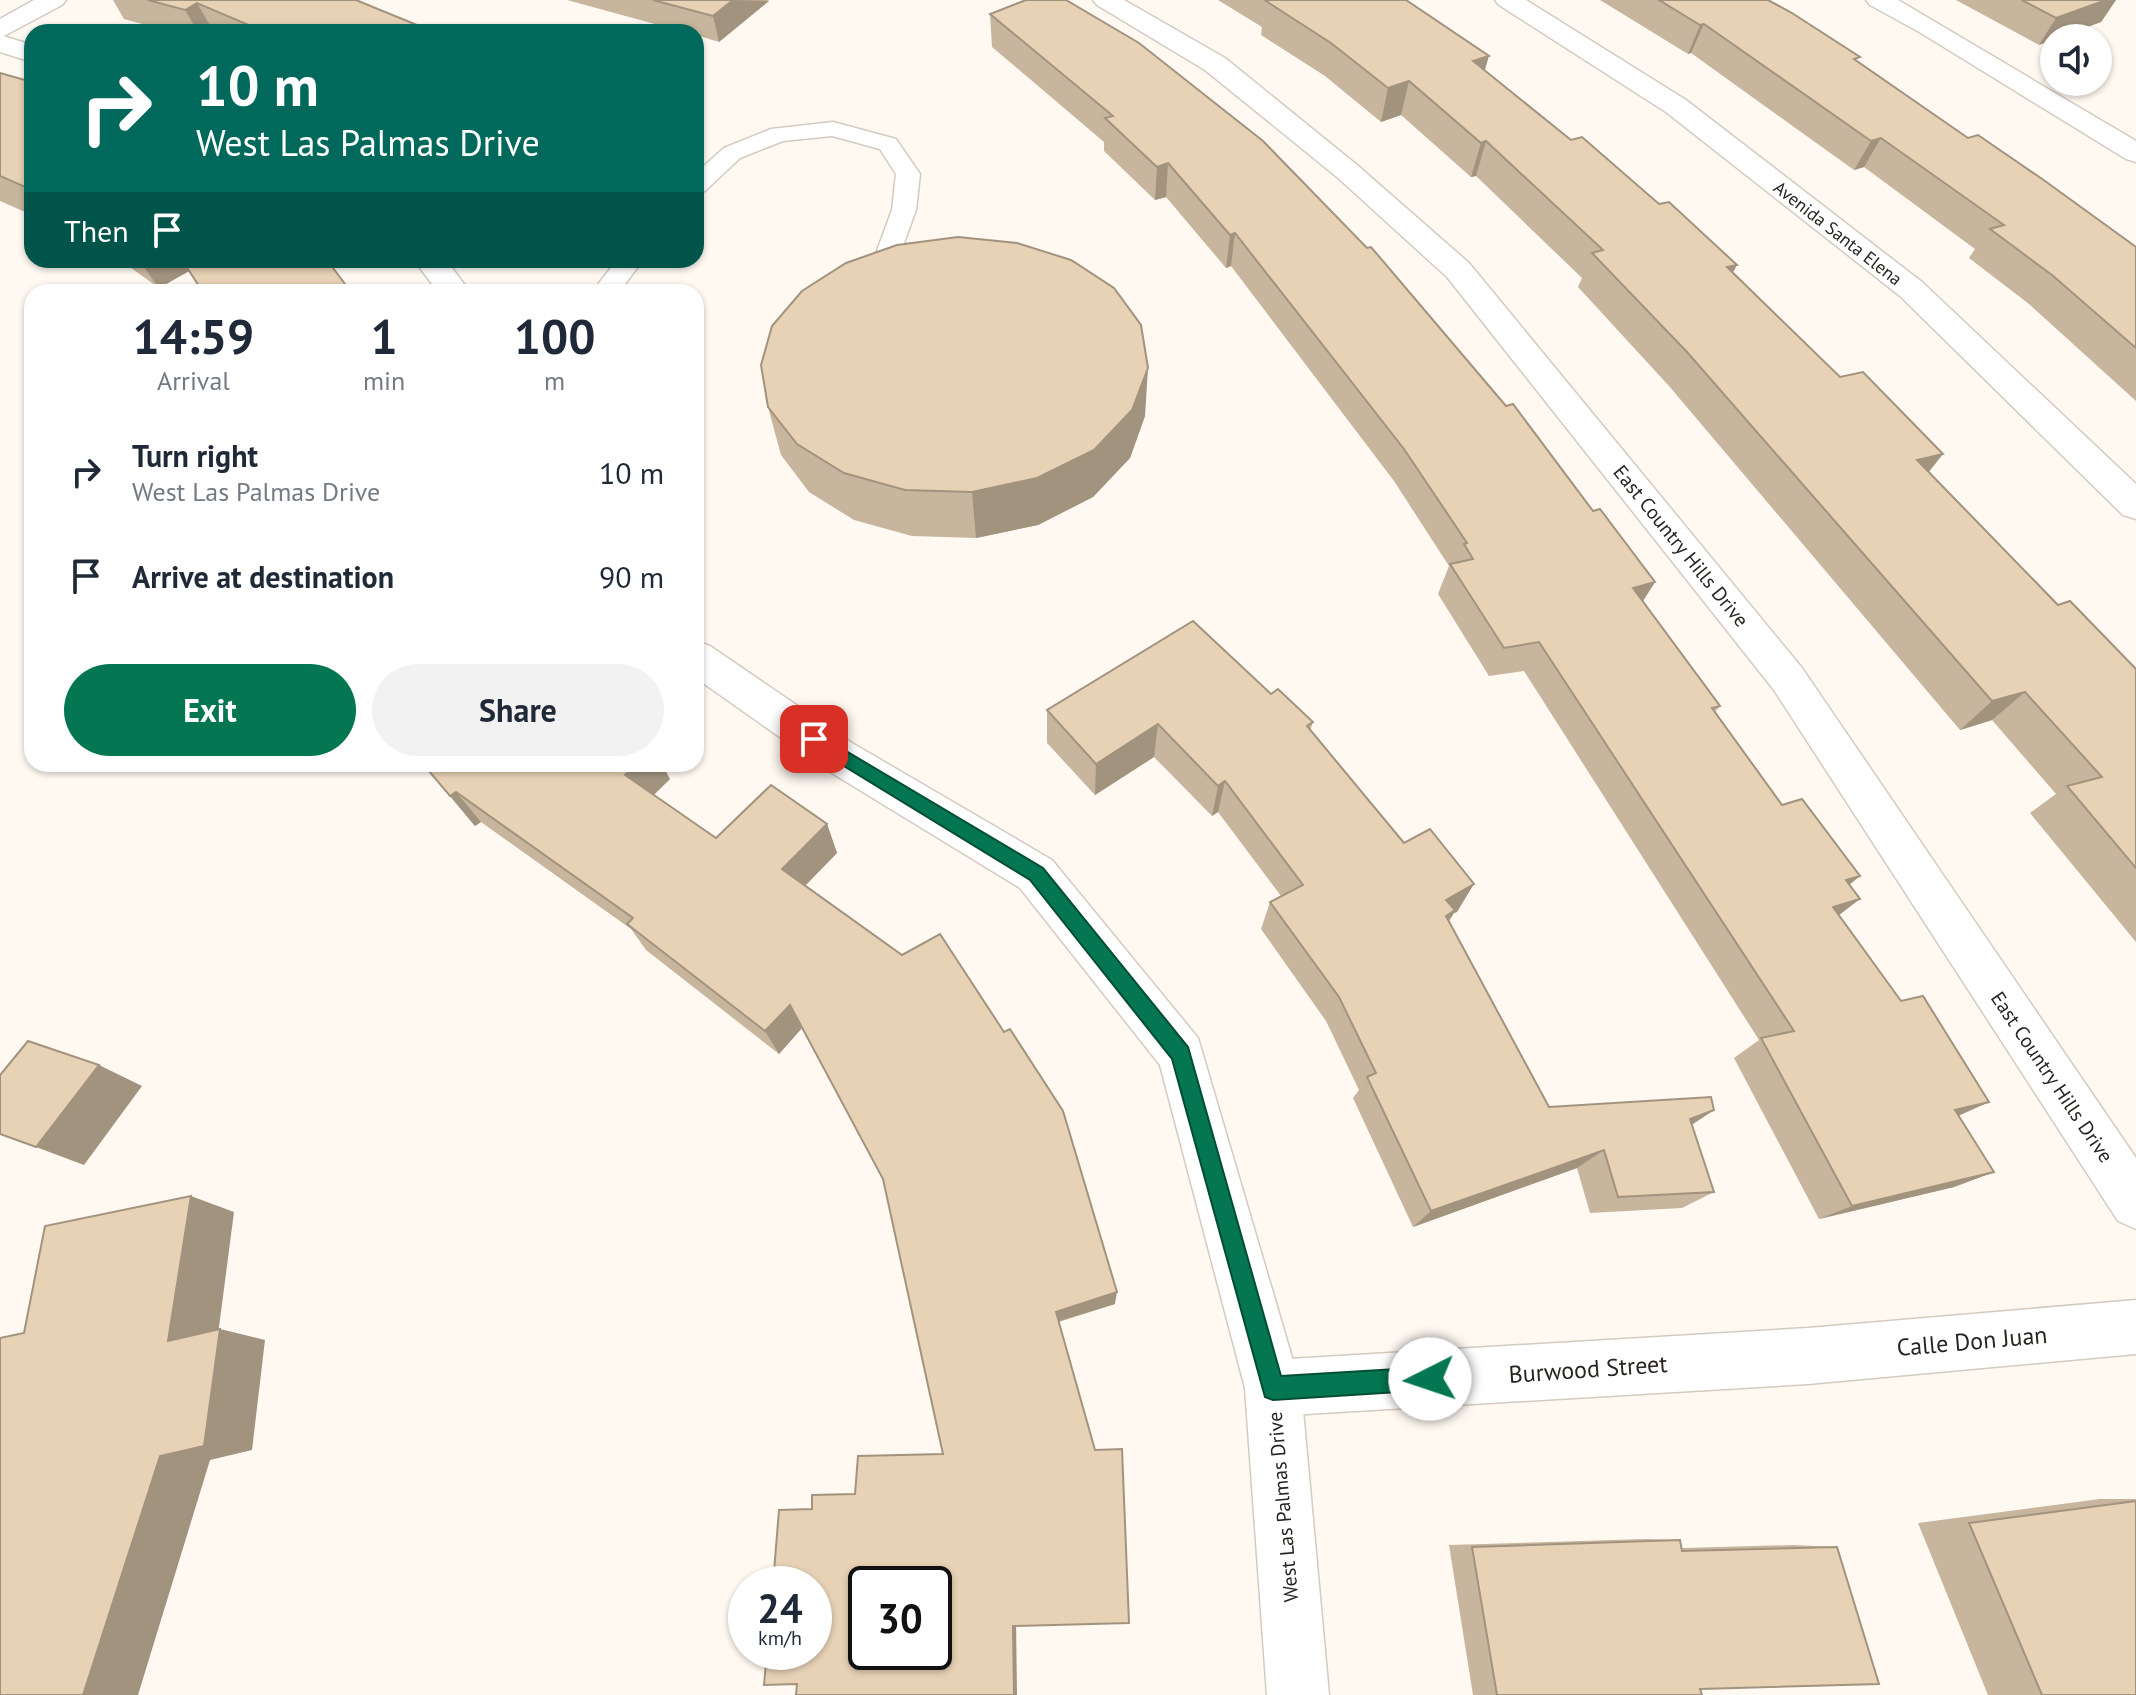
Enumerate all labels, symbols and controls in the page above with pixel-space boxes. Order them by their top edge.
map controls [2040,24,2112,96]
button: sound [2040,24,2112,96]
text: 10 m [196,49,319,121]
icon: right [64,56,168,160]
text: West Las Palmas Drive [196,119,540,166]
street label: Avenida Santa Elena [1769,176,1907,290]
icon: arrive [145,208,189,252]
text: Then [64,211,129,250]
text: 14:59 [133,305,254,367]
text: 1 [370,305,398,367]
text: 100 [514,305,595,367]
text: Arrival [157,364,230,397]
text: min [363,364,405,397]
text: m [544,364,565,397]
text: Turn right [132,436,258,475]
icon: right [64,450,108,494]
text: 10 m [599,453,664,492]
street label: East Country Hills Drive [1608,460,1754,632]
text: West Las Palmas Drive [132,475,380,508]
icon: arrive [64,554,108,598]
text: Arrive at destination [132,557,394,596]
text: 90 m [599,557,664,596]
button: Exit [64,664,356,756]
button: Share [372,664,664,756]
pin [780,705,848,773]
icon: arrive [792,717,836,761]
street label: East Country Hills Drive [1985,986,2119,1168]
street label: Calle Don Juan [1895,1319,2049,1363]
position arrow [1388,1337,1472,1421]
street label: Burwood Street [1508,1348,1668,1390]
street label: West Las Palmas Drive [1262,1411,1304,1603]
speed limit sign: 30 [848,1566,952,1670]
text: 24 [757,1582,803,1634]
text: km/h [758,1625,802,1651]

